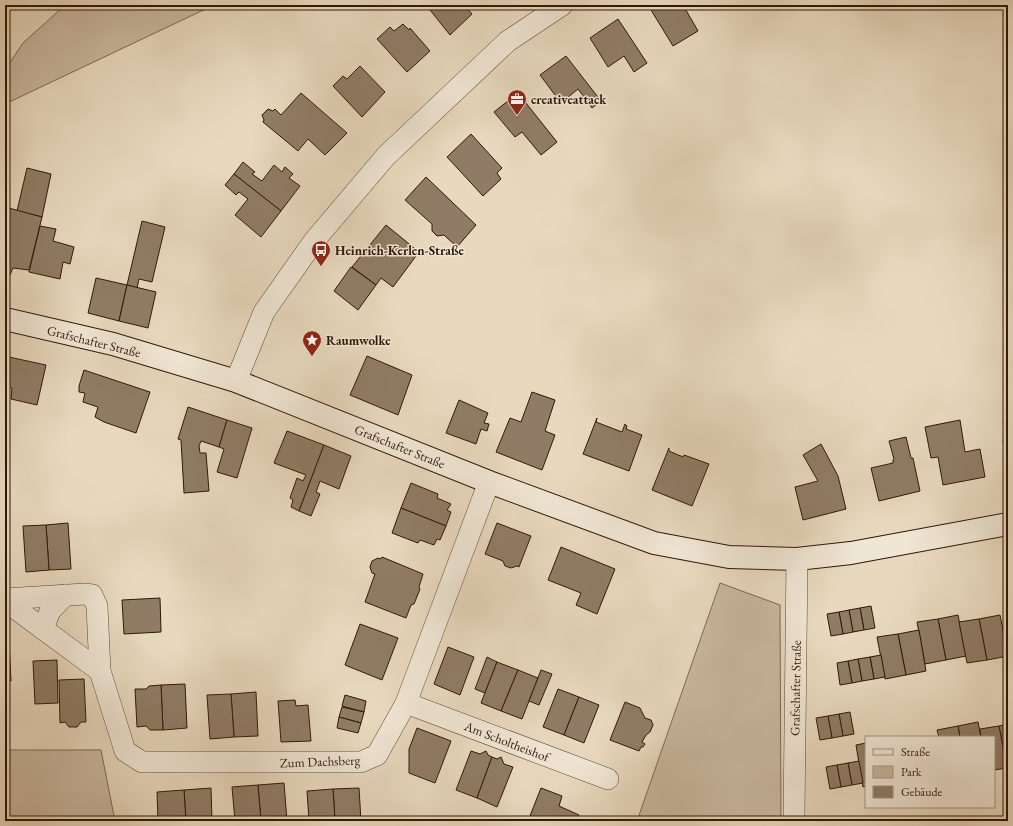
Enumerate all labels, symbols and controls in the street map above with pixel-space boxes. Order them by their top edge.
office icon: creativeattack [506,88,528,116]
place label: creativeattack [531,91,607,108]
bus stop icon: Heinrich-Kerlen-Straße [310,239,332,267]
place label: Heinrich-Kerlen-Straße [335,242,465,259]
street label: Grafschafter Straße [45,322,143,361]
place icon: Raumwolke [301,329,323,357]
place label: Raumwolke [326,332,391,349]
street label: Grafschafter Straße [352,421,448,472]
street label: Grafschafter Straße [786,640,805,736]
street label: Am Scholtheishof [461,717,553,766]
legend [865,736,995,808]
text: Straße [901,744,930,760]
street label: Zum Dachsberg [280,752,361,771]
text: Park [901,764,922,780]
text: Gebäude [901,784,943,800]

